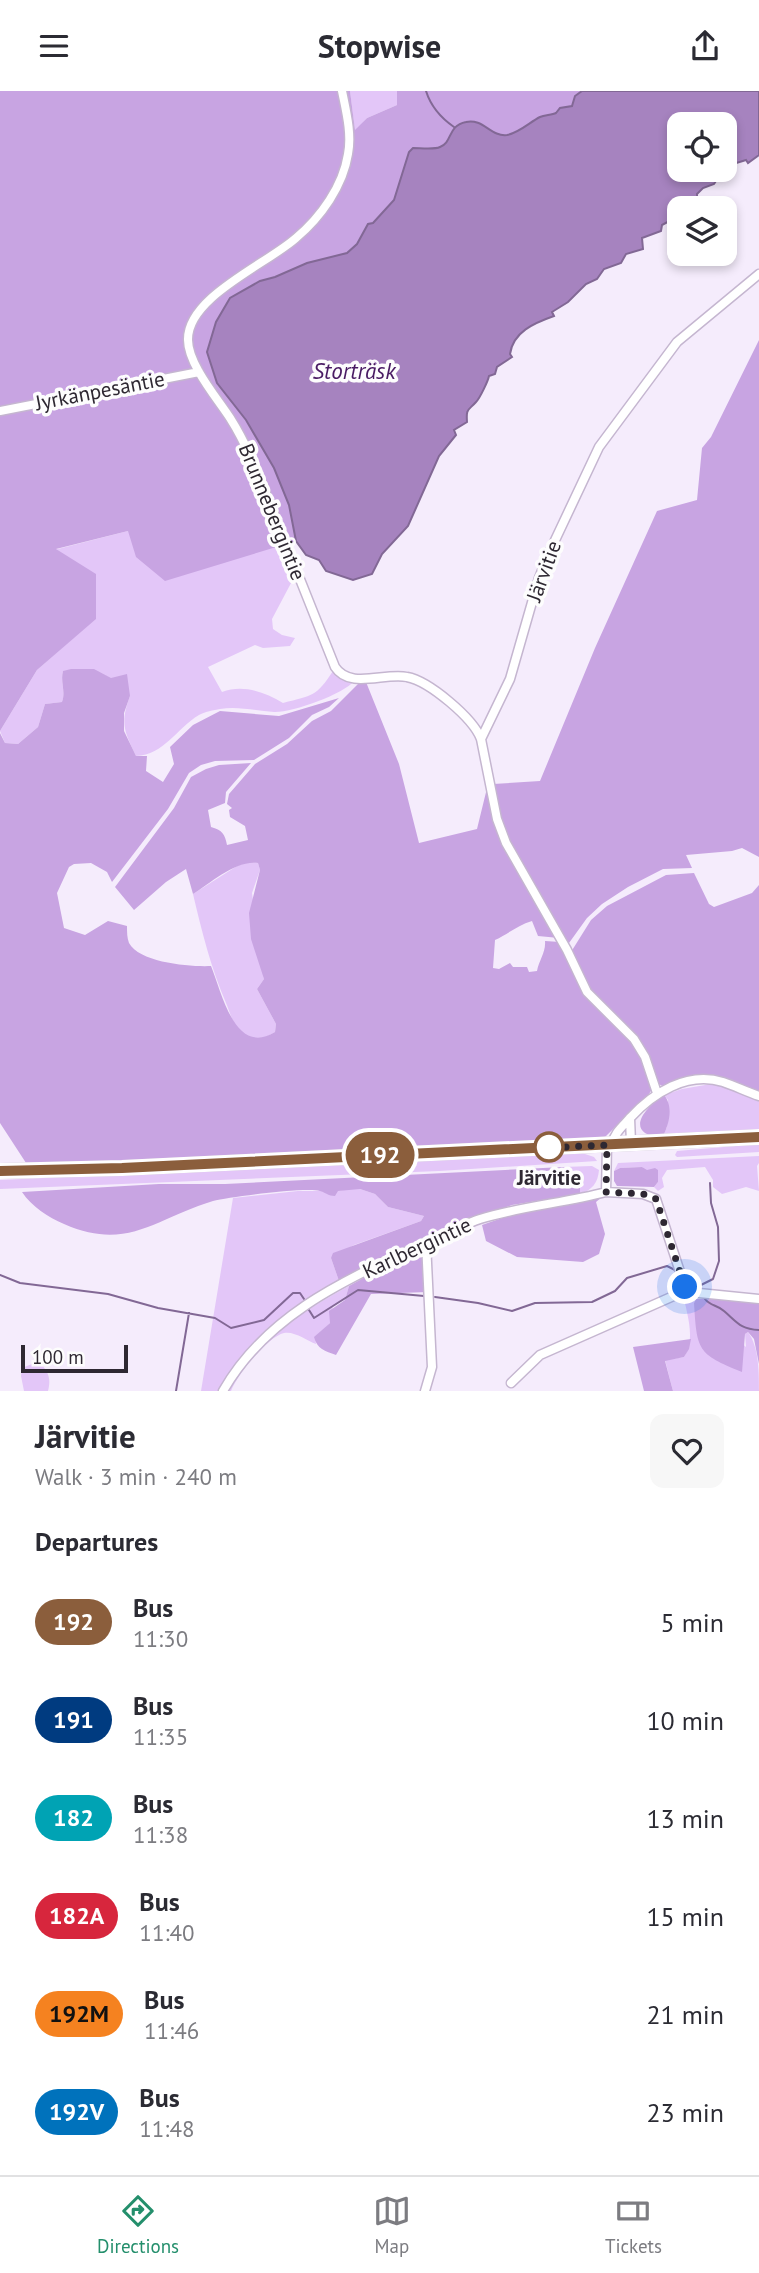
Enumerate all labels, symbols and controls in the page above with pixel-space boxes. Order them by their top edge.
text: Stopwise [318,25,441,67]
icon: menu [35,27,73,65]
icon: share [686,27,724,65]
map controls [667,112,737,266]
button: locate [667,112,737,182]
button: layers [667,196,737,266]
water label: Storträsk [312,356,397,385]
street label: Jyrkänpesäntie [32,365,167,416]
street label: Brunnebergintie [233,439,312,584]
street label: Järvitie [520,537,567,606]
line badge: 192 [340,1132,420,1178]
marker: Järvitie [534,1132,564,1162]
text: 192 [360,1139,400,1170]
place label: Järvitie [516,1164,581,1191]
street label: Karlbergintie [358,1211,475,1284]
your location [667,1269,702,1304]
scale bar [21,1342,128,1374]
text: 100 m [32,1345,84,1369]
text: Järvitie [35,1414,136,1457]
button: heart [650,1414,724,1488]
text: Walk · 3 min · 240 m [35,1462,237,1491]
text: Departures [35,1525,158,1558]
text: Bus [133,1591,173,1624]
text: 192 [53,1606,94,1637]
text: 5 min [661,1606,724,1639]
text: 11:30 [133,1624,188,1653]
text: Bus [133,1689,173,1722]
text: 191 [53,1704,94,1735]
text: 10 min [646,1704,724,1737]
text: 11:35 [133,1722,188,1751]
text: Bus [133,1787,173,1820]
text: 182 [53,1802,94,1833]
text: 13 min [646,1802,724,1835]
text: 11:38 [133,1820,188,1849]
text: Bus [139,1885,180,1918]
text: 182A [49,1900,104,1931]
text: 15 min [646,1900,724,1933]
text: 11:40 [139,1918,195,1947]
text: Bus [144,1983,184,2016]
text: 192M [49,1998,109,2029]
text: 21 min [646,1998,724,2031]
text: 11:46 [144,2016,199,2045]
text: Bus [139,2081,180,2114]
text: 192V [49,2096,104,2127]
text: 23 min [646,2096,724,2129]
text: 11:48 [139,2114,194,2143]
tab: Directions [97,2192,179,2258]
tab: Map [373,2192,411,2258]
tab: Tickets [605,2192,662,2258]

